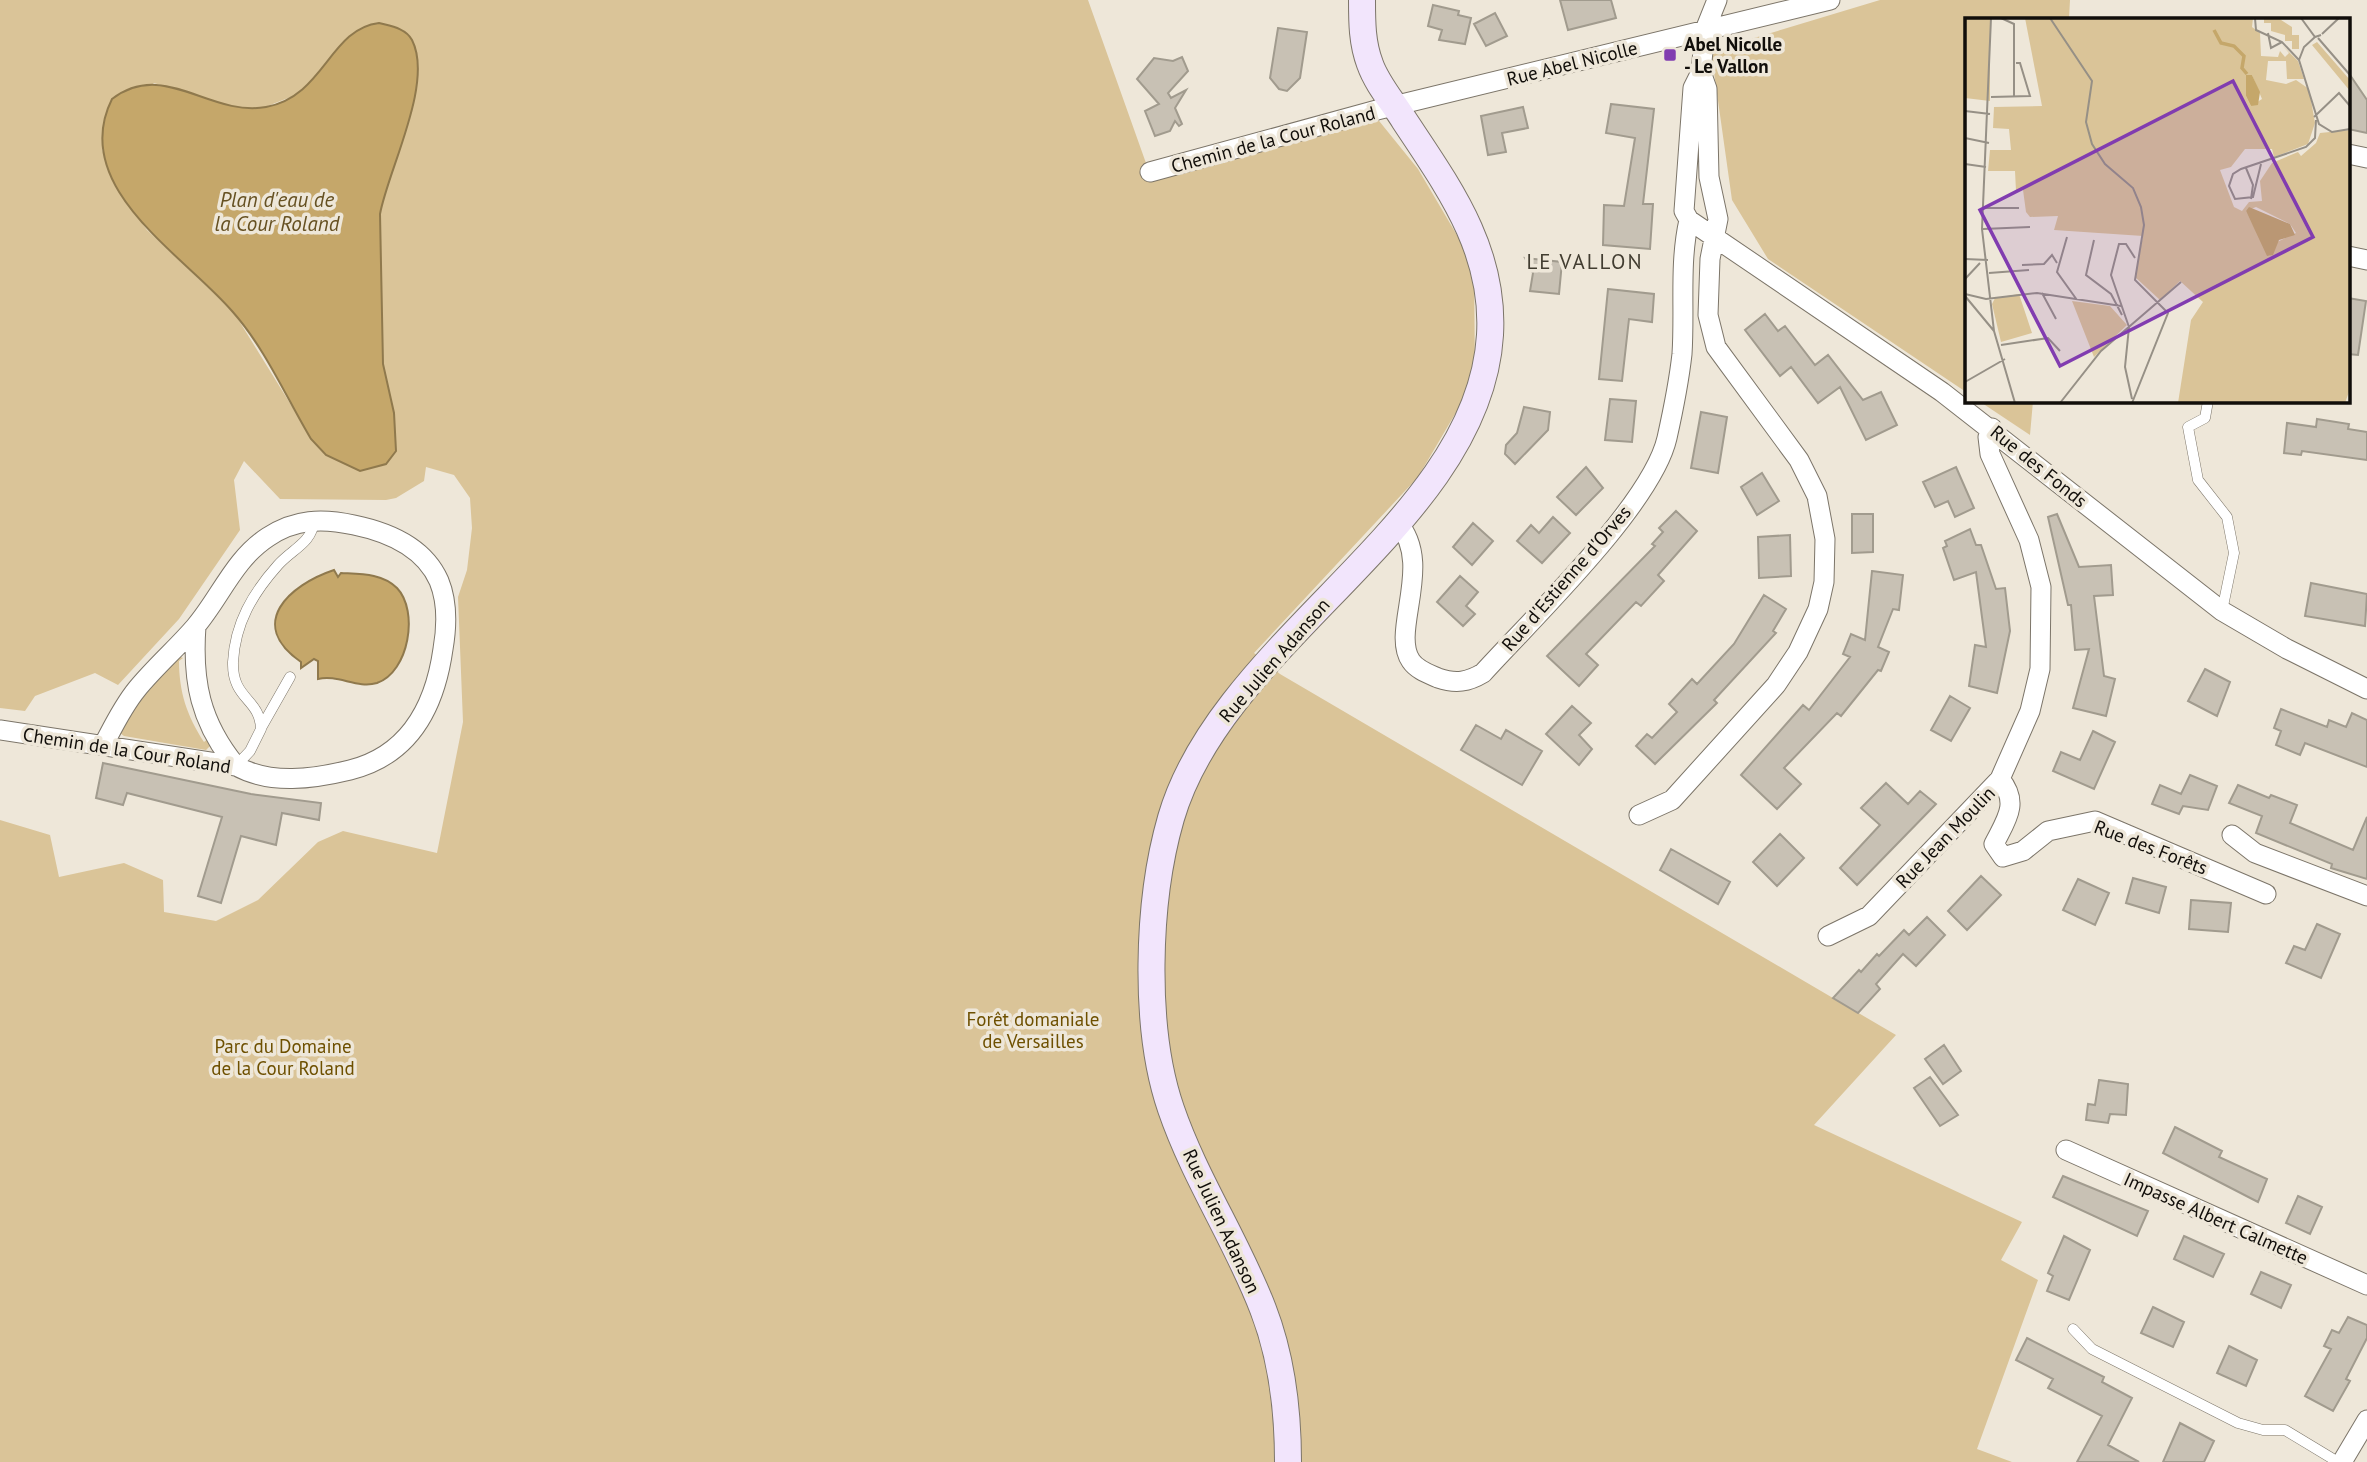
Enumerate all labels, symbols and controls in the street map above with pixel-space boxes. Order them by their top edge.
inset map [1965,18,2350,402]
place label: Abel Nicolle - Le Vallon [1684,32,1782,78]
street label: Rue Abel Nicolle [1504,35,1640,91]
marker: Abel Nicolle - Le Vallon [1662,47,1678,63]
street label: Chemin de la Cour Roland [1168,100,1378,178]
water label: Plan d'eau de la Cour Roland [215,186,341,237]
district label: LE VALLON [1526,248,1644,275]
street label: Rue des Fonds [1986,420,2092,512]
street label: Rue d'Estienne d'Orves [1496,500,1636,656]
street label: Rue Julien Adanson [1214,593,1334,727]
street label: Chemin de la Cour Roland [21,722,233,778]
street label: Rue Jean Moulin [1890,781,2000,893]
street label: Rue des Forêts [2091,814,2211,880]
park label: Forêt domaniale de Versailles [966,1007,1100,1053]
park label: Parc du Domaine de la Cour Roland [211,1034,355,1080]
street label: Rue Julien Adanson [1178,1145,1266,1297]
street label: Impasse Albert Calmette [2120,1167,2312,1269]

